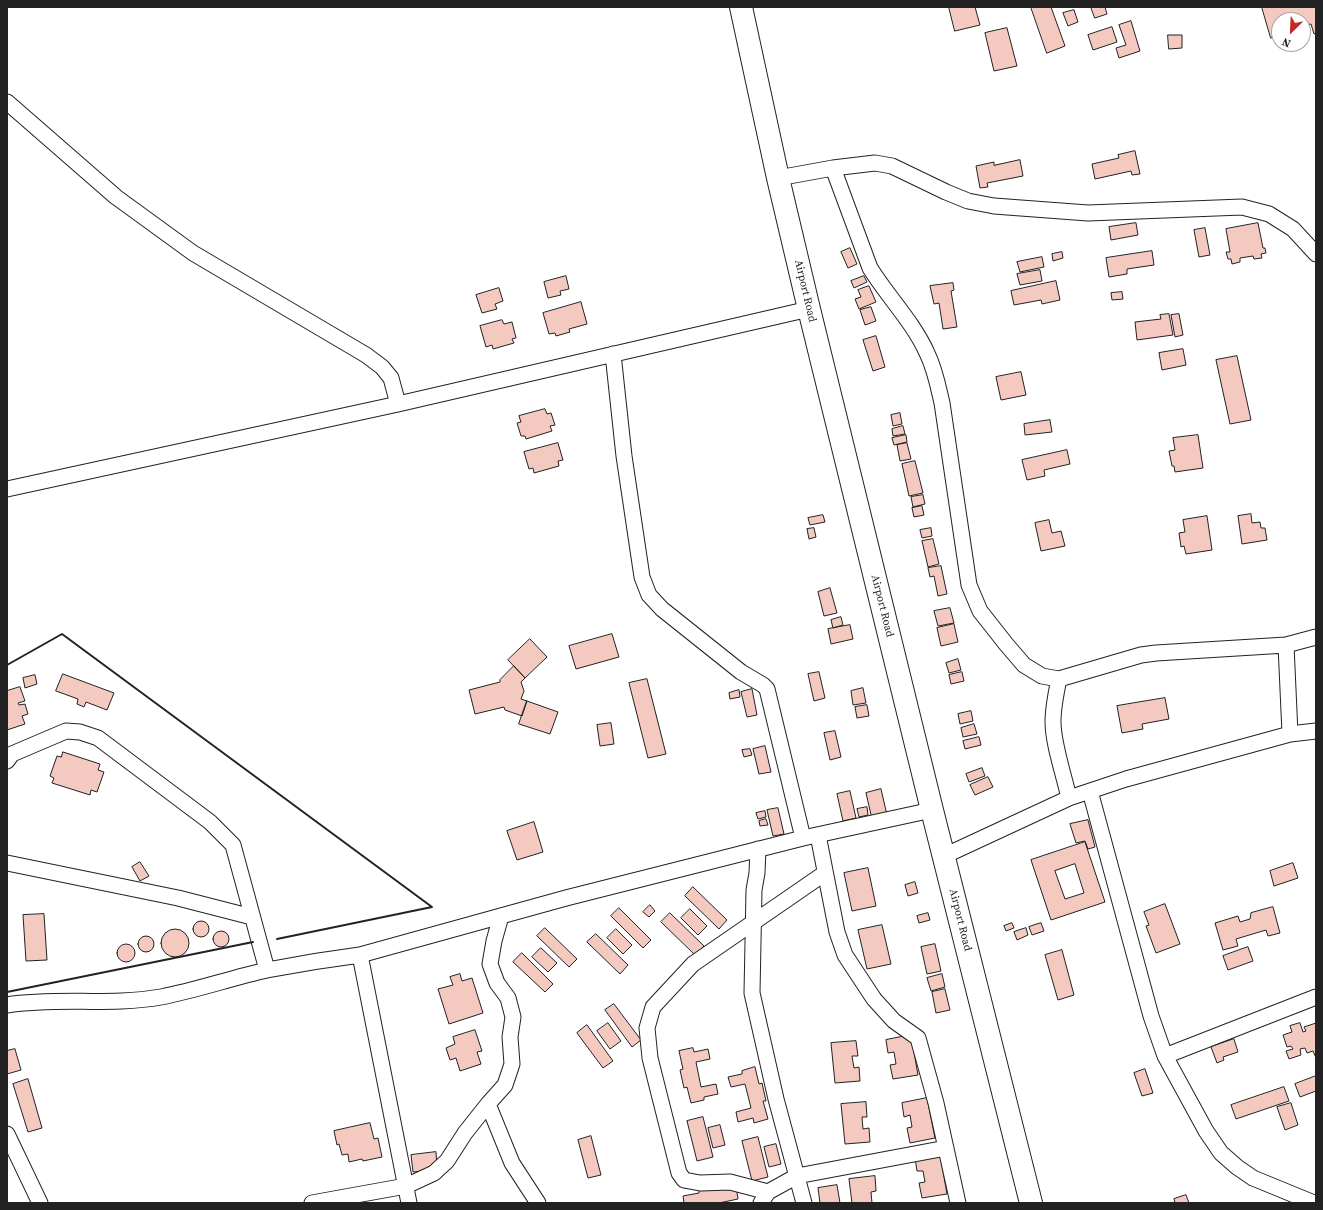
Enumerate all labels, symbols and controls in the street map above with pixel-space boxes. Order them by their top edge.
north arrow [1271,12,1311,52]
text: N [1280,34,1293,51]
street label: Airport Road [791,259,819,323]
street label: Airport Road [868,574,896,638]
street label: Airport Road [946,888,974,952]

